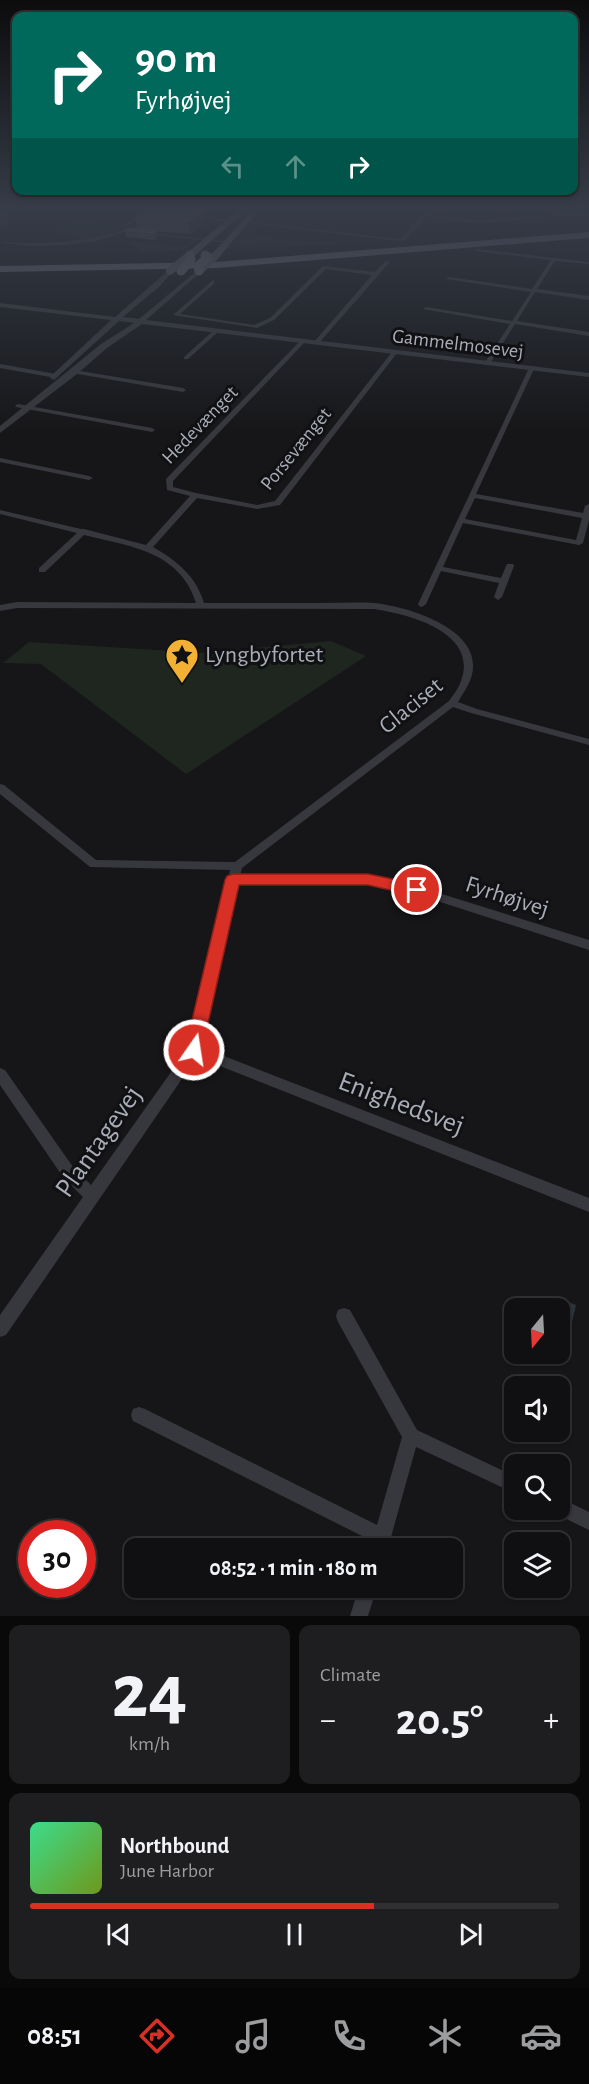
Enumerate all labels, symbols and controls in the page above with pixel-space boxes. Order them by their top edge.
icon: right [36,36,114,114]
text: 90 m [135,38,217,80]
text: Fyrhøjvej [135,87,232,114]
icon: left [216,150,249,183]
icon: ahead [279,150,312,183]
icon: right [342,150,375,183]
street label: Gammelmosevej [391,326,525,362]
street label: Hedevænget [158,382,242,468]
street label: Porsevænget [257,404,336,494]
place icon: Lyngbyfortet [164,637,200,684]
place label: Lyngbyfortet [205,643,323,667]
street label: Glaciset [375,673,447,739]
pin [391,864,442,915]
street label: Fyrhøjvej [462,872,552,922]
icon: arrive [400,873,433,906]
position arrow [162,1018,226,1082]
street label: Enighedsvej [334,1067,468,1141]
street label: Plantagevej [51,1081,147,1203]
north arrow [504,1298,570,1364]
map controls [504,1298,570,1598]
button: sound [504,1376,570,1442]
button: search [504,1454,570,1520]
speed limit sign: 30 [18,1520,96,1598]
button: layers [504,1532,570,1598]
text: 08:52 · 1 min · 180 m [209,1557,378,1579]
text: 24 [112,1654,187,1732]
text: Climate [320,1665,381,1685]
text: 20.5° [396,1698,483,1743]
text: − [320,1704,336,1737]
text: + [543,1704,559,1737]
text: km/h [129,1734,170,1754]
text: Northbound [120,1835,229,1857]
text: June Harbor [120,1861,214,1881]
icon: previous [102,1918,135,1951]
icon: pause [278,1918,311,1951]
icon: next [454,1918,487,1951]
icon: directions [136,2015,178,2057]
icon: music [232,2015,274,2057]
icon: phone [328,2015,370,2057]
icon: climate [424,2015,466,2057]
icon: car [520,2015,562,2057]
text: 08:51 [27,2022,82,2049]

